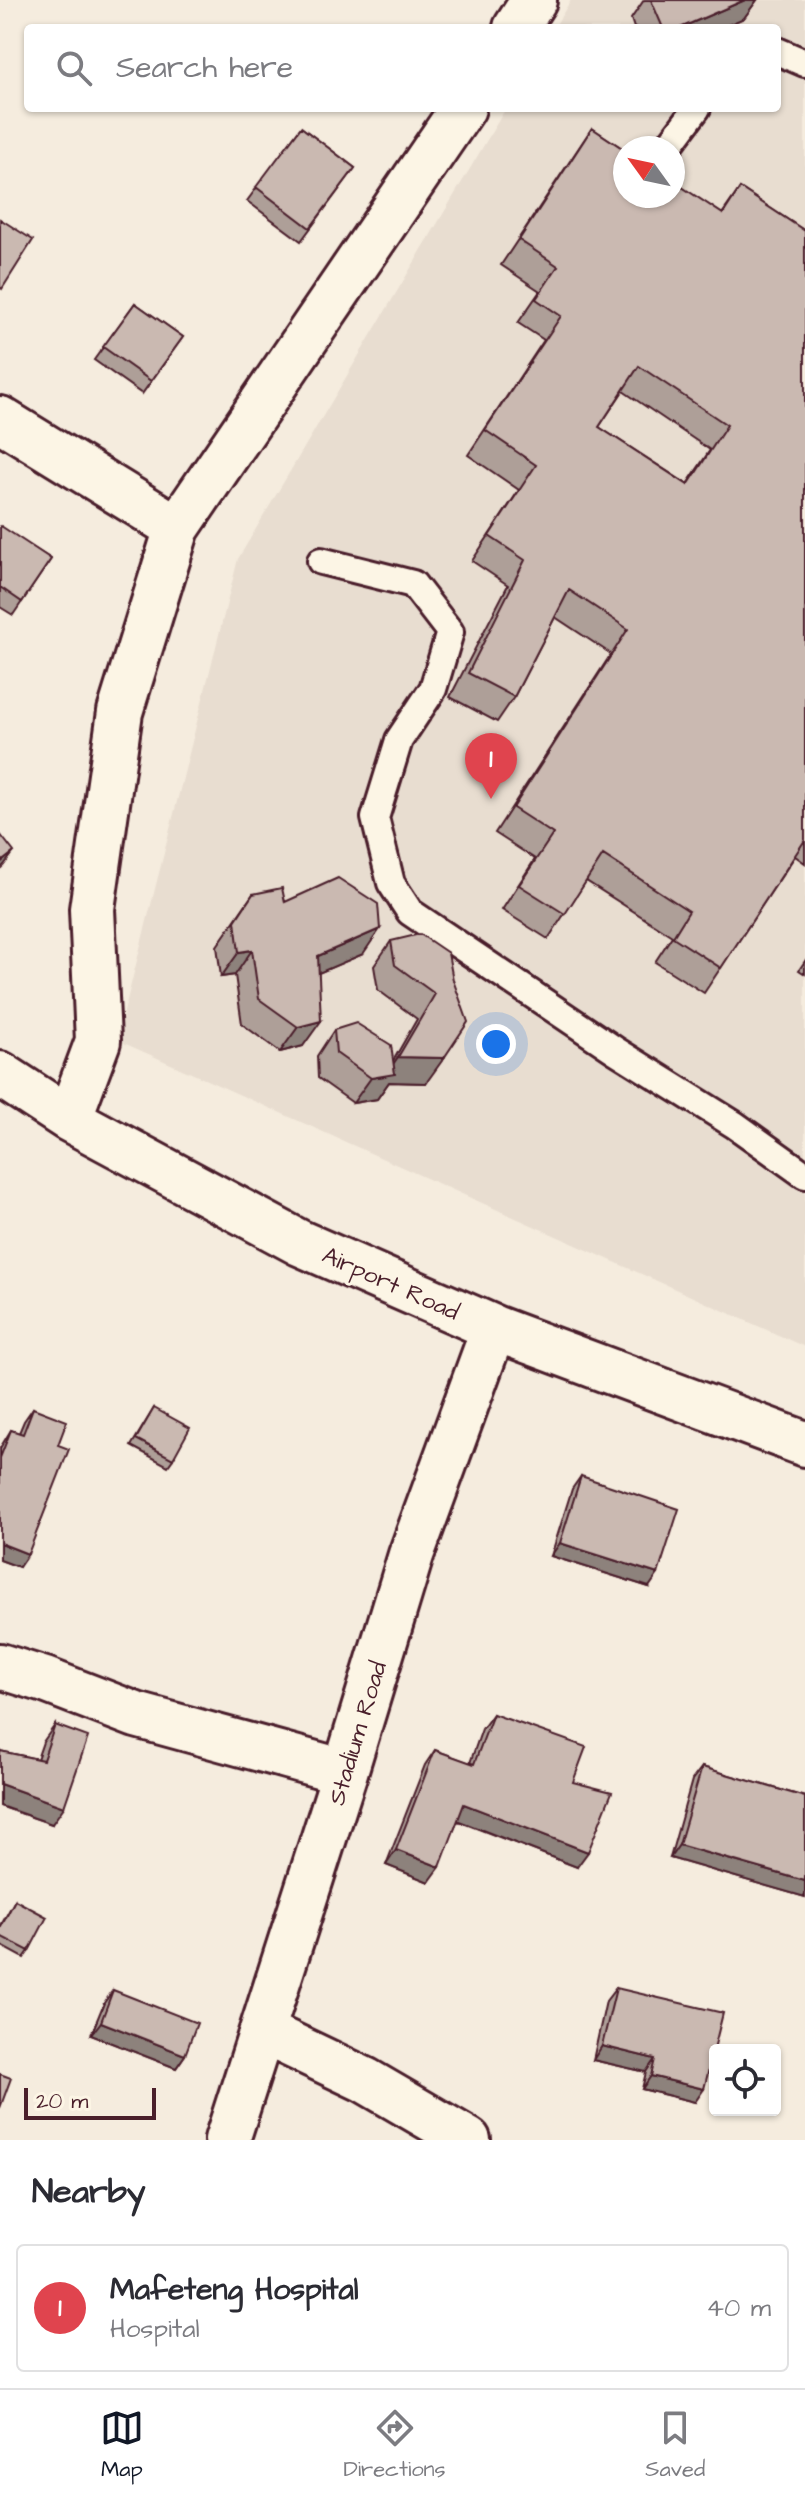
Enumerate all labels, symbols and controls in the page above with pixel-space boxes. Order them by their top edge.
search box [24,24,781,112]
icon: search [52,46,96,90]
text: Search here [116,47,293,89]
north arrow [613,136,685,208]
pin: 1 [465,733,517,799]
your location [476,1024,516,1064]
street label: Airport Road [317,1239,465,1329]
street label: Stadium Road [320,1657,396,1809]
map controls [709,2044,781,2116]
button: locate [709,2044,781,2116]
scale bar [24,2084,156,2120]
text: 20 m [36,2086,88,2117]
text: Nearby [32,2168,146,2216]
text: Mafeteng Hospital [110,2269,358,2311]
text: 1 [58,2290,62,2326]
text: 40 m [706,2290,771,2326]
text: Hospital [110,2311,200,2347]
tab: Map [100,2406,144,2485]
tab: Directions [343,2406,446,2485]
tab: Saved [645,2406,705,2485]

